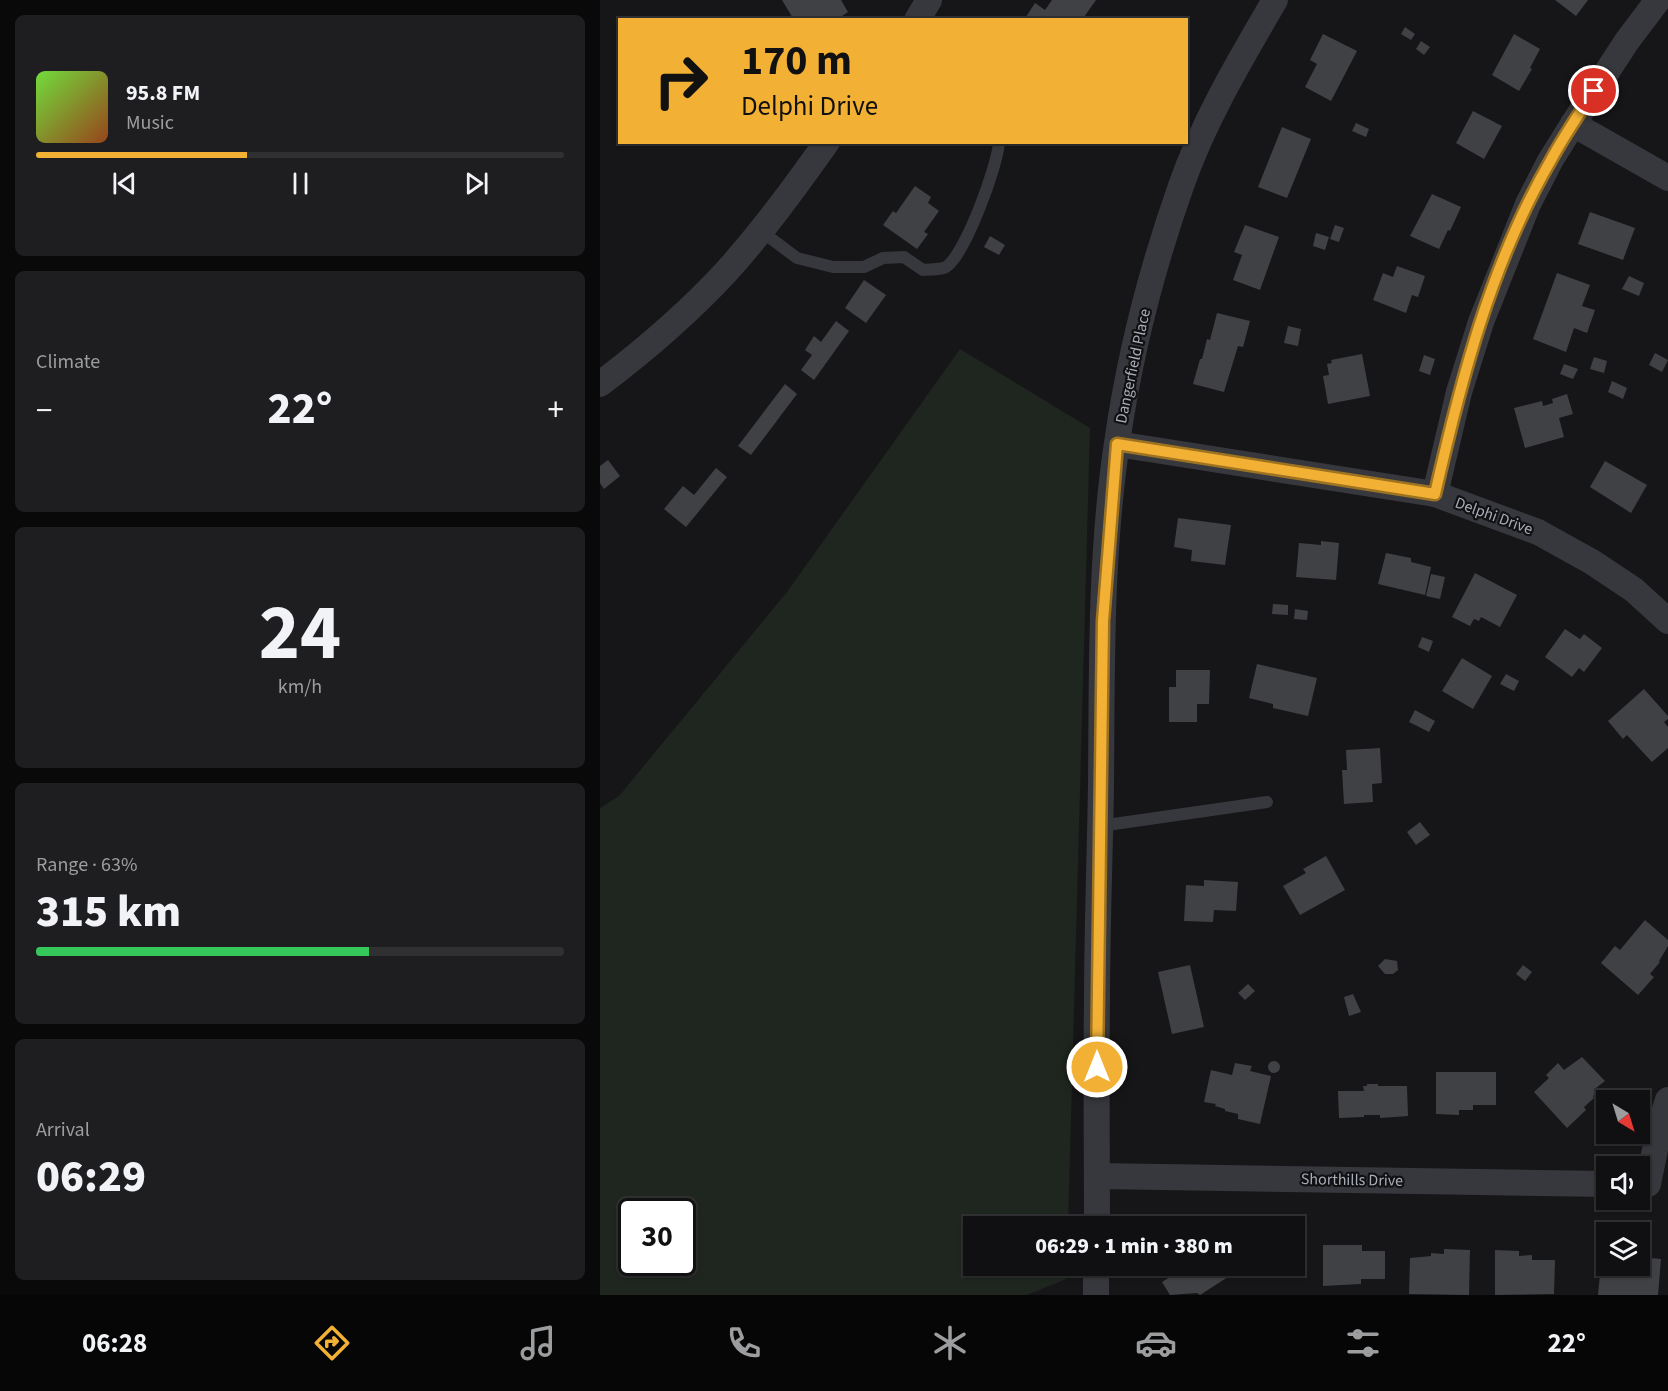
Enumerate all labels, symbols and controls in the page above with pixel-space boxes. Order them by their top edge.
text: 170 m [741,31,852,91]
icon: right [642,42,720,120]
pin [1568,65,1619,116]
icon: arrive [1577,74,1610,107]
text: 95.8 FM [126,77,200,109]
text: Delphi Drive [741,87,878,126]
text: Music [126,109,174,137]
icon: previous [108,167,141,200]
icon: pause [284,167,317,200]
icon: next [460,167,493,200]
street label: Dangerfield Place [1110,307,1156,425]
text: Climate [36,348,100,376]
text: 22° [268,377,332,441]
text: − [36,387,52,434]
text: + [548,387,564,434]
street label: Delphi Drive [1452,492,1536,540]
text: 24 [259,578,341,689]
text: km/h [278,673,322,701]
text: Range · 63% [36,851,137,879]
text: 315 km [36,880,181,944]
position arrow [1065,1035,1129,1099]
north arrow [1596,1090,1650,1144]
map controls [1596,1090,1650,1276]
text: Arrival [36,1116,90,1144]
text: 06:29 [36,1145,146,1209]
button: sound [1596,1156,1650,1210]
street label: Shorthills Drive [1301,1168,1403,1192]
speed limit sign: 30 [618,1198,696,1276]
button: layers [1596,1222,1650,1276]
text: 06:29 · 1 min · 380 m [1035,1230,1233,1262]
icon: directions [311,1322,353,1364]
icon: music [517,1322,559,1364]
icon: phone [723,1322,765,1364]
icon: climate [929,1322,971,1364]
icon: car [1135,1322,1177,1364]
icon: filters [1342,1322,1384,1364]
text: 06:28 [82,1324,147,1363]
text: 22° [1548,1324,1586,1363]

